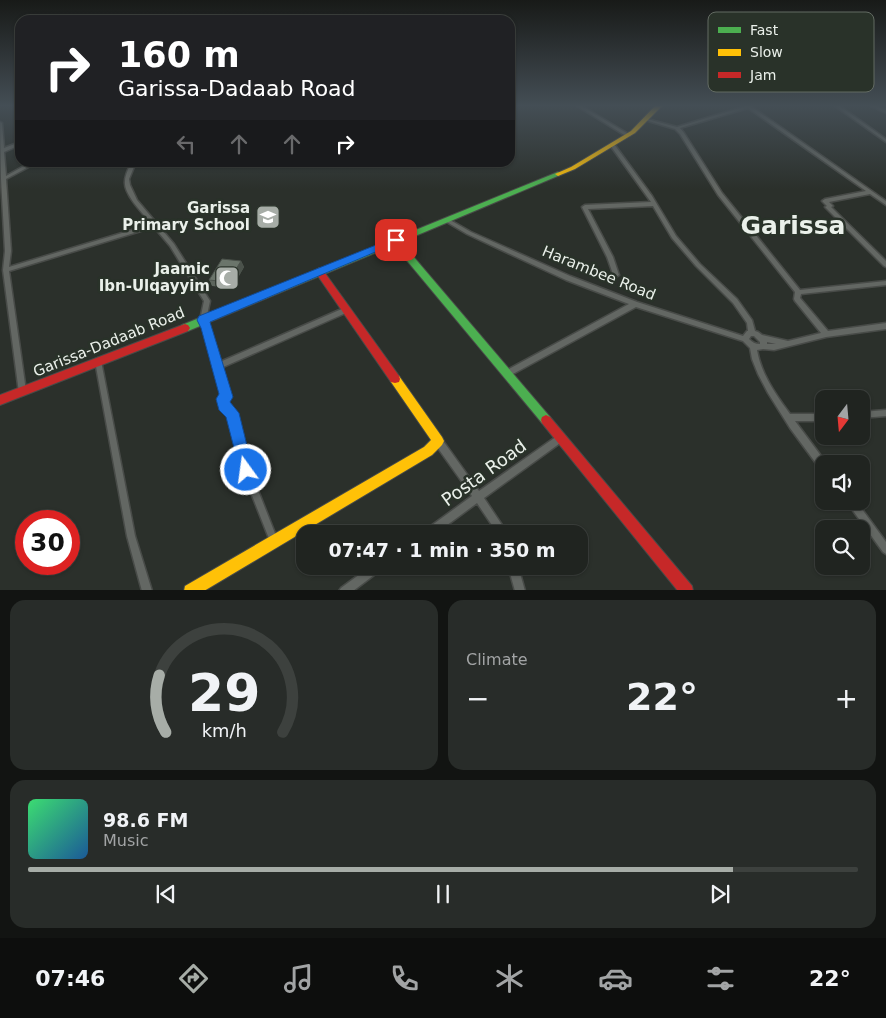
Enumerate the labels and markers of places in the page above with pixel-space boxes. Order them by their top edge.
place label: Garissa Primary School [122,199,250,234]
school or university icon: Garissa Primary School [255,204,281,230]
pin [375,219,417,261]
place label: Jaamic Ibn-Ulqayyim [99,260,210,295]
mosque icon: Jaamic Ibn-Ulqayyim [214,265,240,291]

